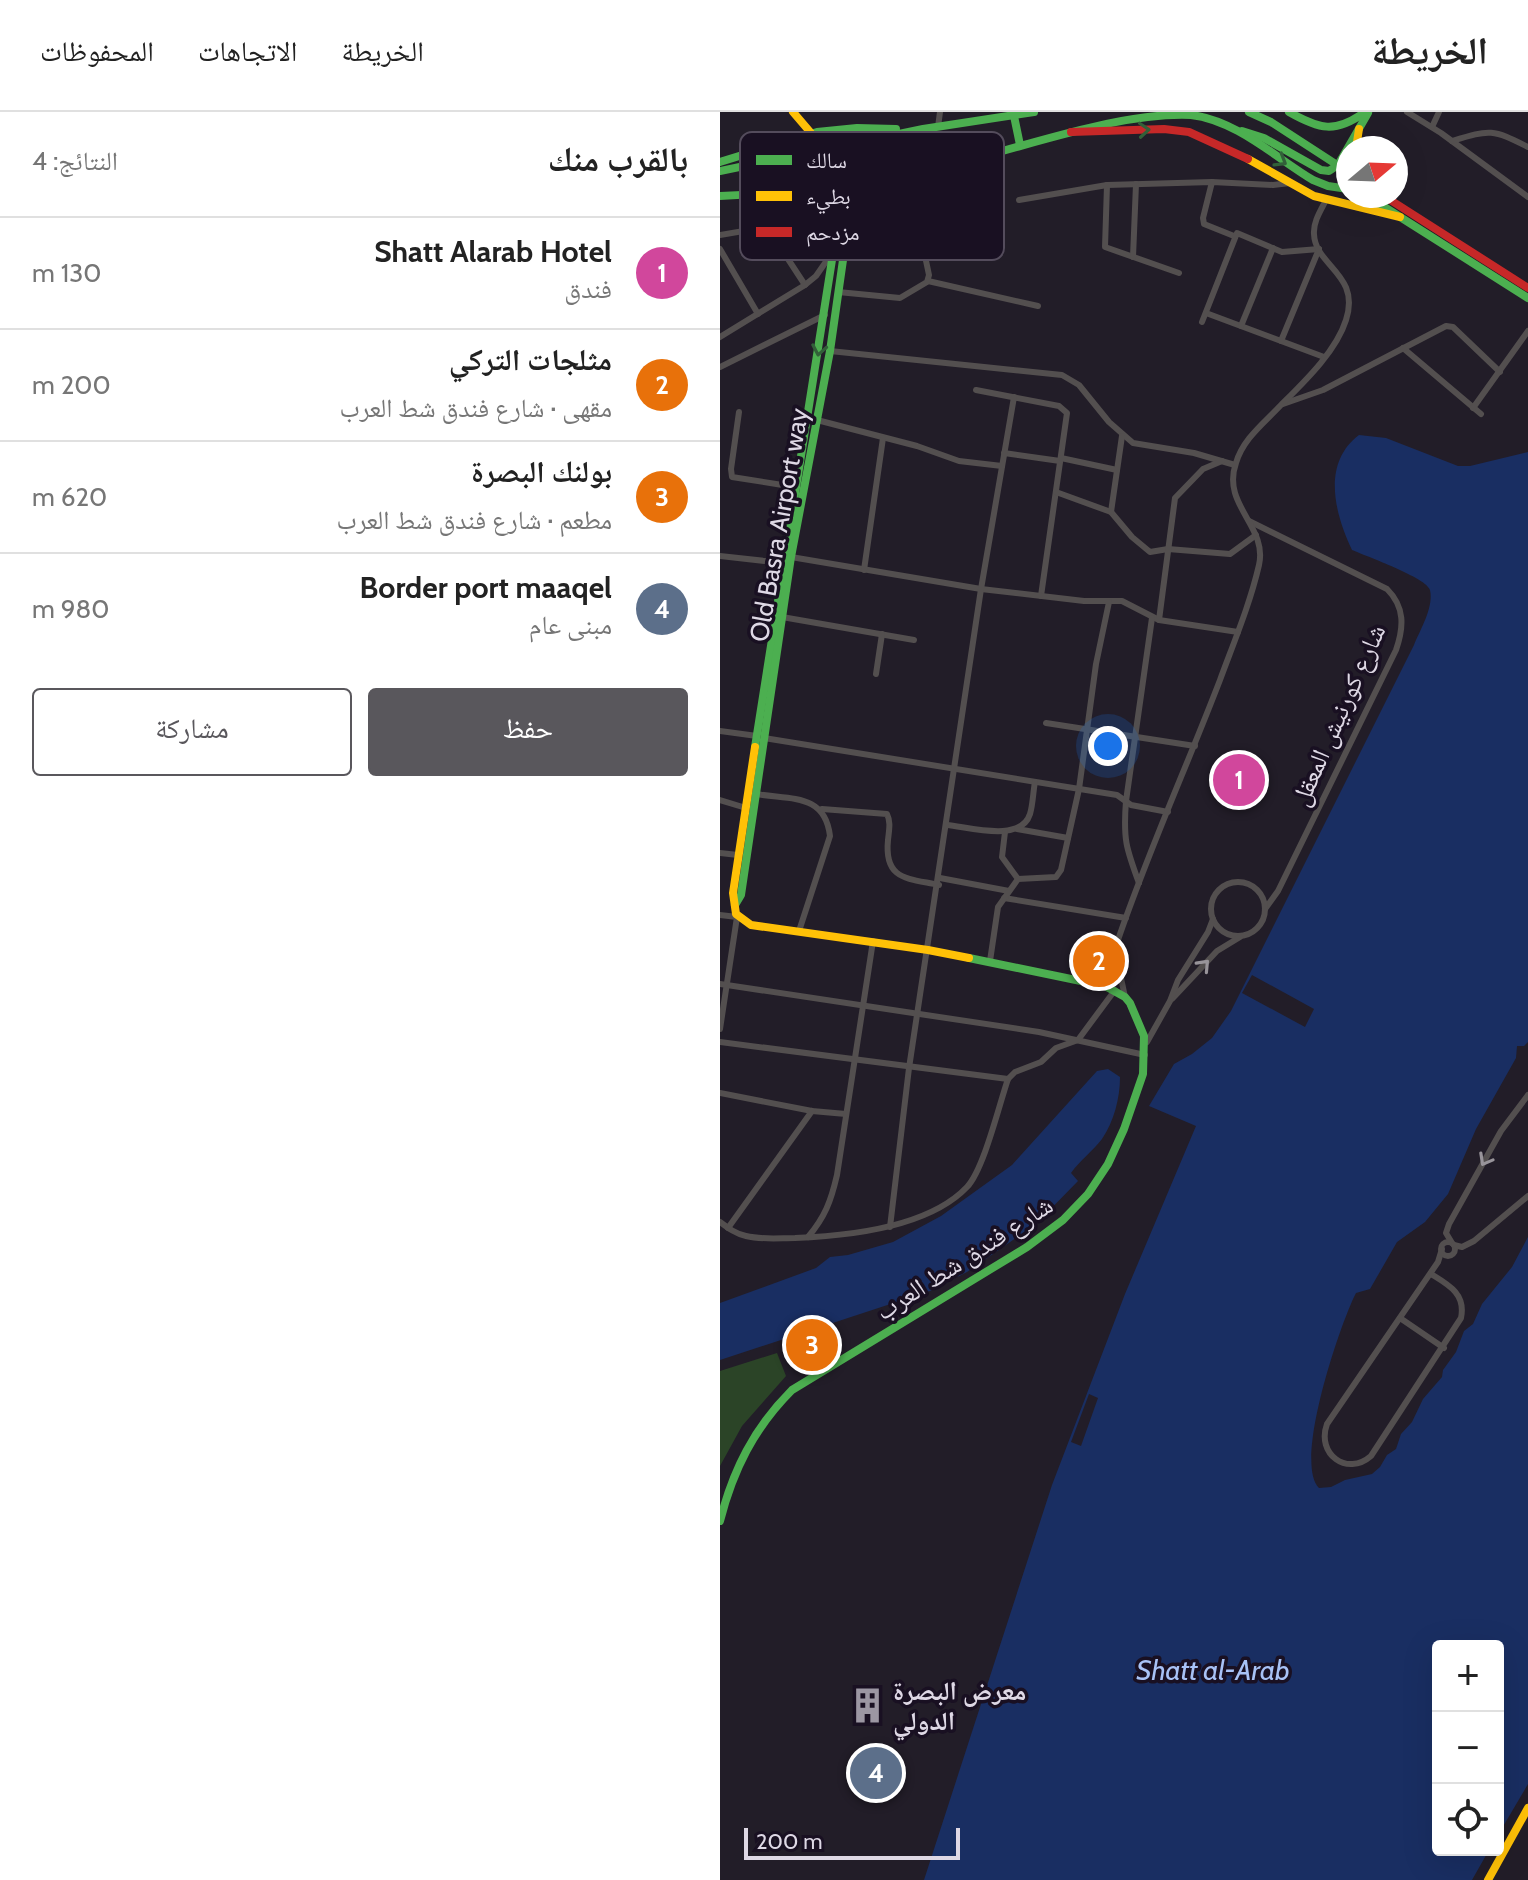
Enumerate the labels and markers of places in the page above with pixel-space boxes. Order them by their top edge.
pin: 1 [1213,750,1265,810]
pin: 2 [1073,931,1125,991]
pin: 3 [786,1315,838,1375]
place label: معرض البصرة الدولي [893,1675,1026,1741]
building icon: معرض البصرة الدولي [848,1687,886,1725]
pin: 4 [850,1743,902,1803]

